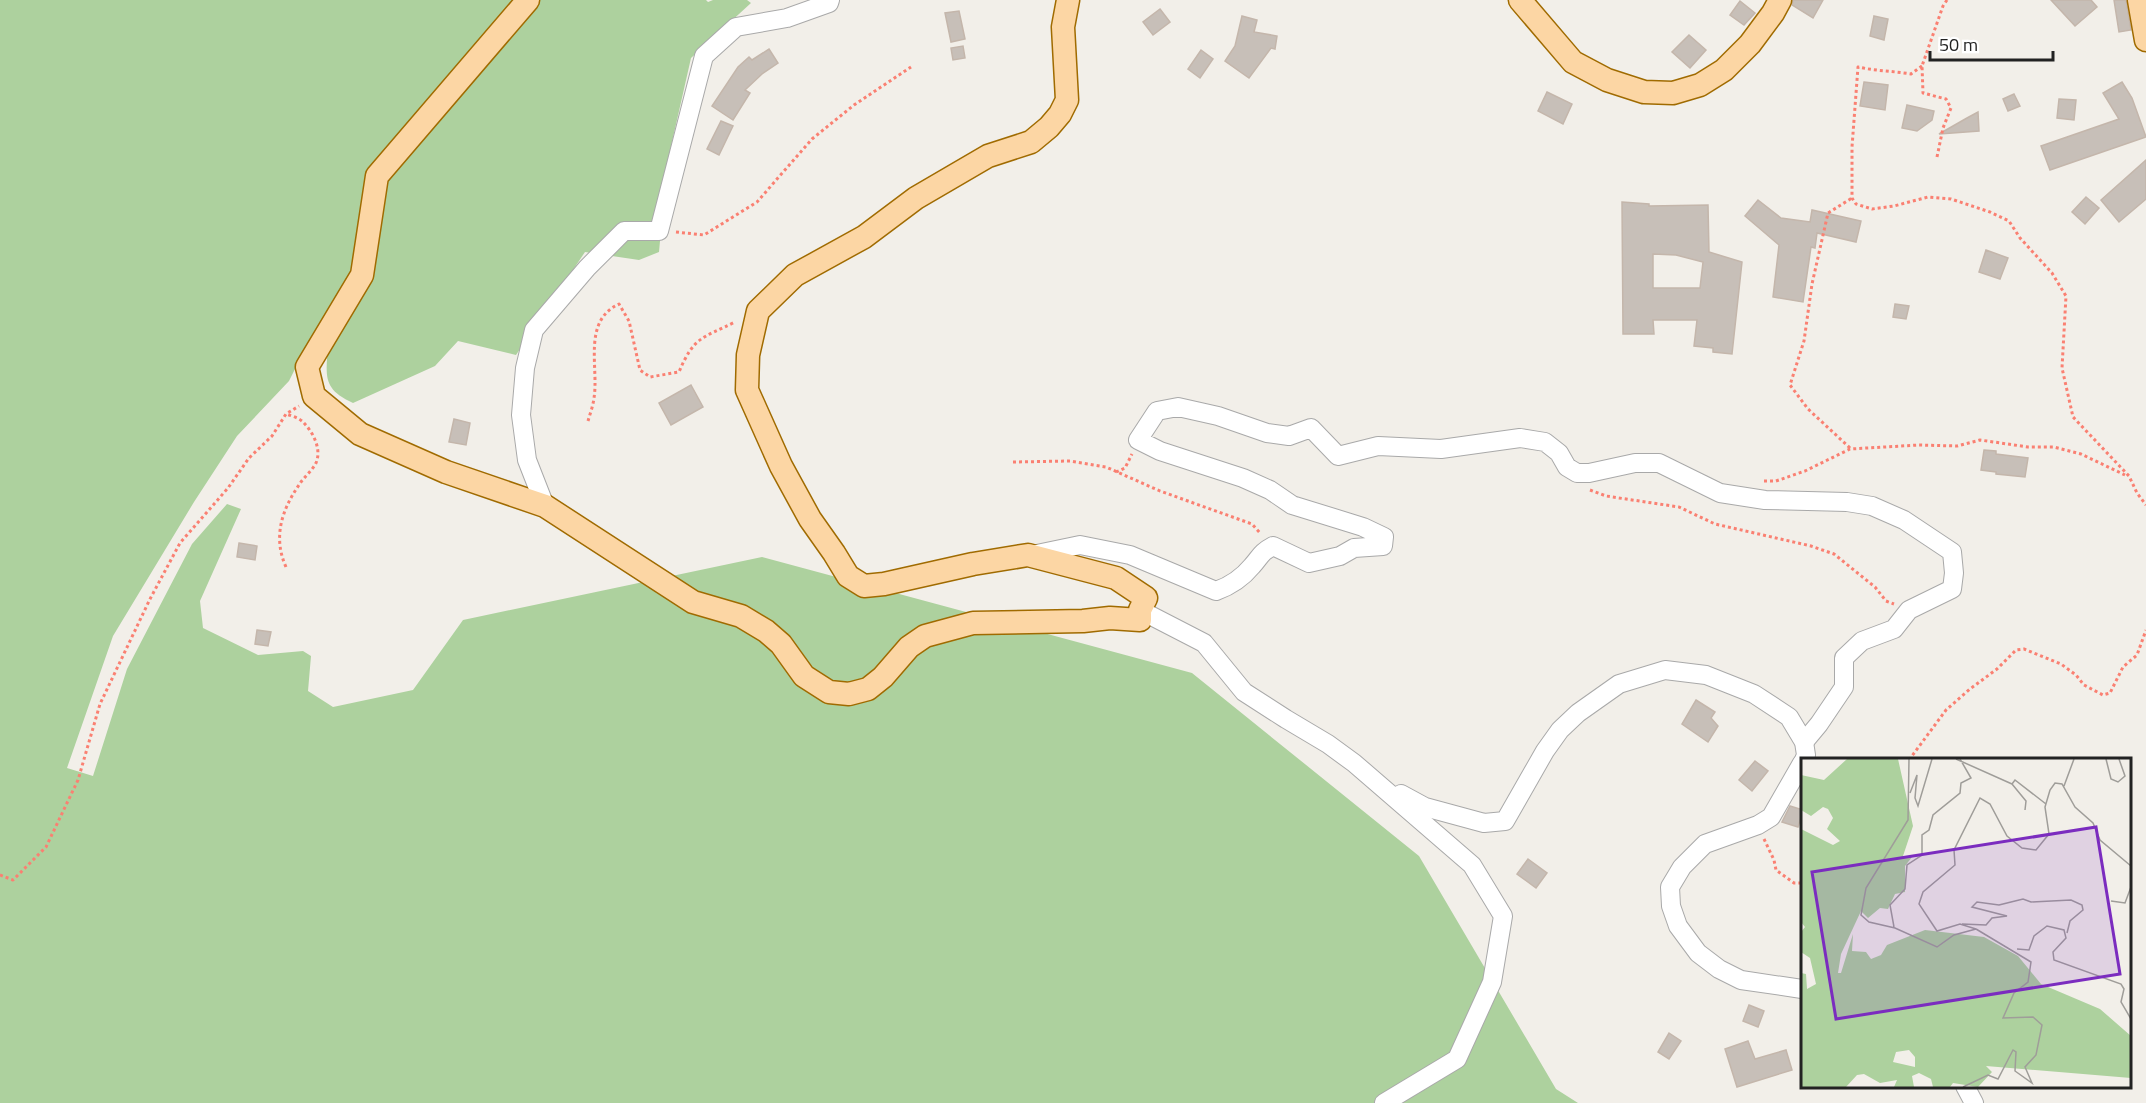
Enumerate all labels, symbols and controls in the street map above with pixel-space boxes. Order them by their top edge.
scale bar [1930,24,2053,62]
text: 50 m [1939,31,1978,58]
inset map [1801,758,2131,1088]

